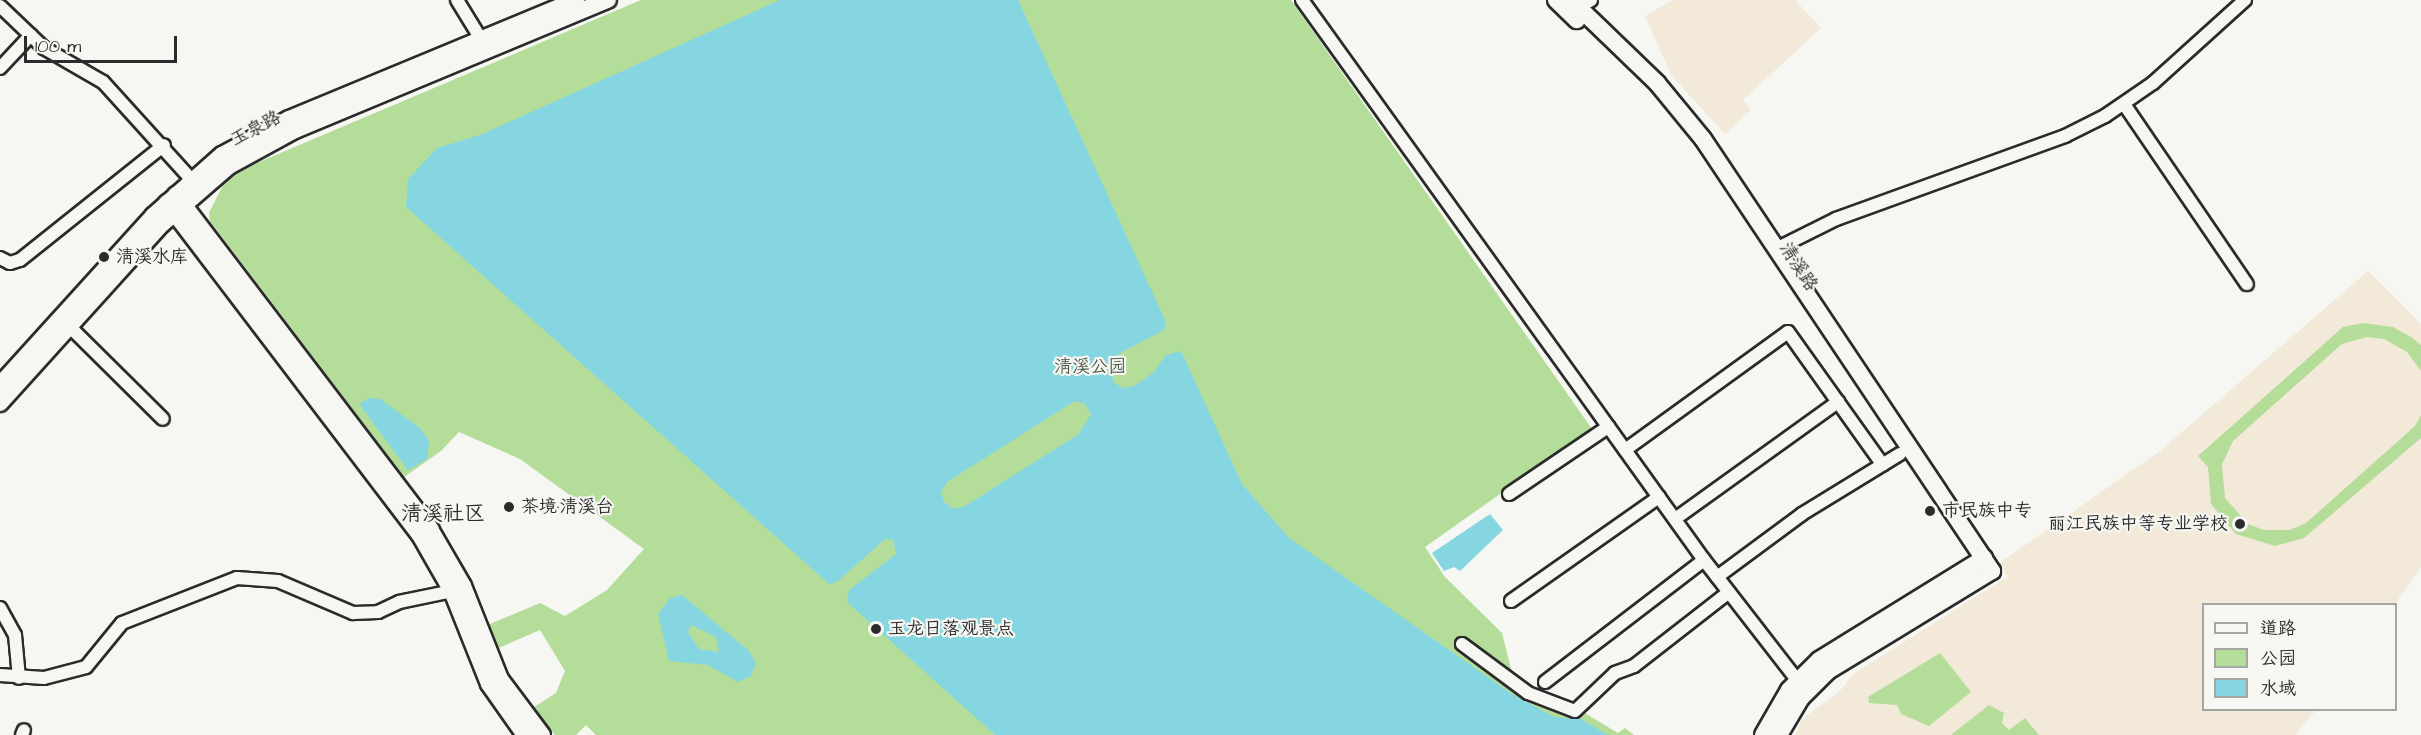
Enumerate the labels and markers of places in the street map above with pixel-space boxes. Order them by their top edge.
place label: 清溪水库 [116,246,188,268]
marker: 清溪水库 [97,250,111,264]
place label: 茶境·清溪台 [521,496,614,518]
marker: 茶境·清溪台 [502,500,516,514]
place label: 市民族中专 [1942,500,2032,522]
marker: 市民族中专 [1923,504,1937,518]
place label: 丽江民族中等专业学校 [2048,513,2228,535]
marker: 丽江民族中等专业学校 [2233,517,2247,531]
place label: 玉龙日落观景点 [888,618,1014,640]
marker: 玉龙日落观景点 [869,622,883,636]

